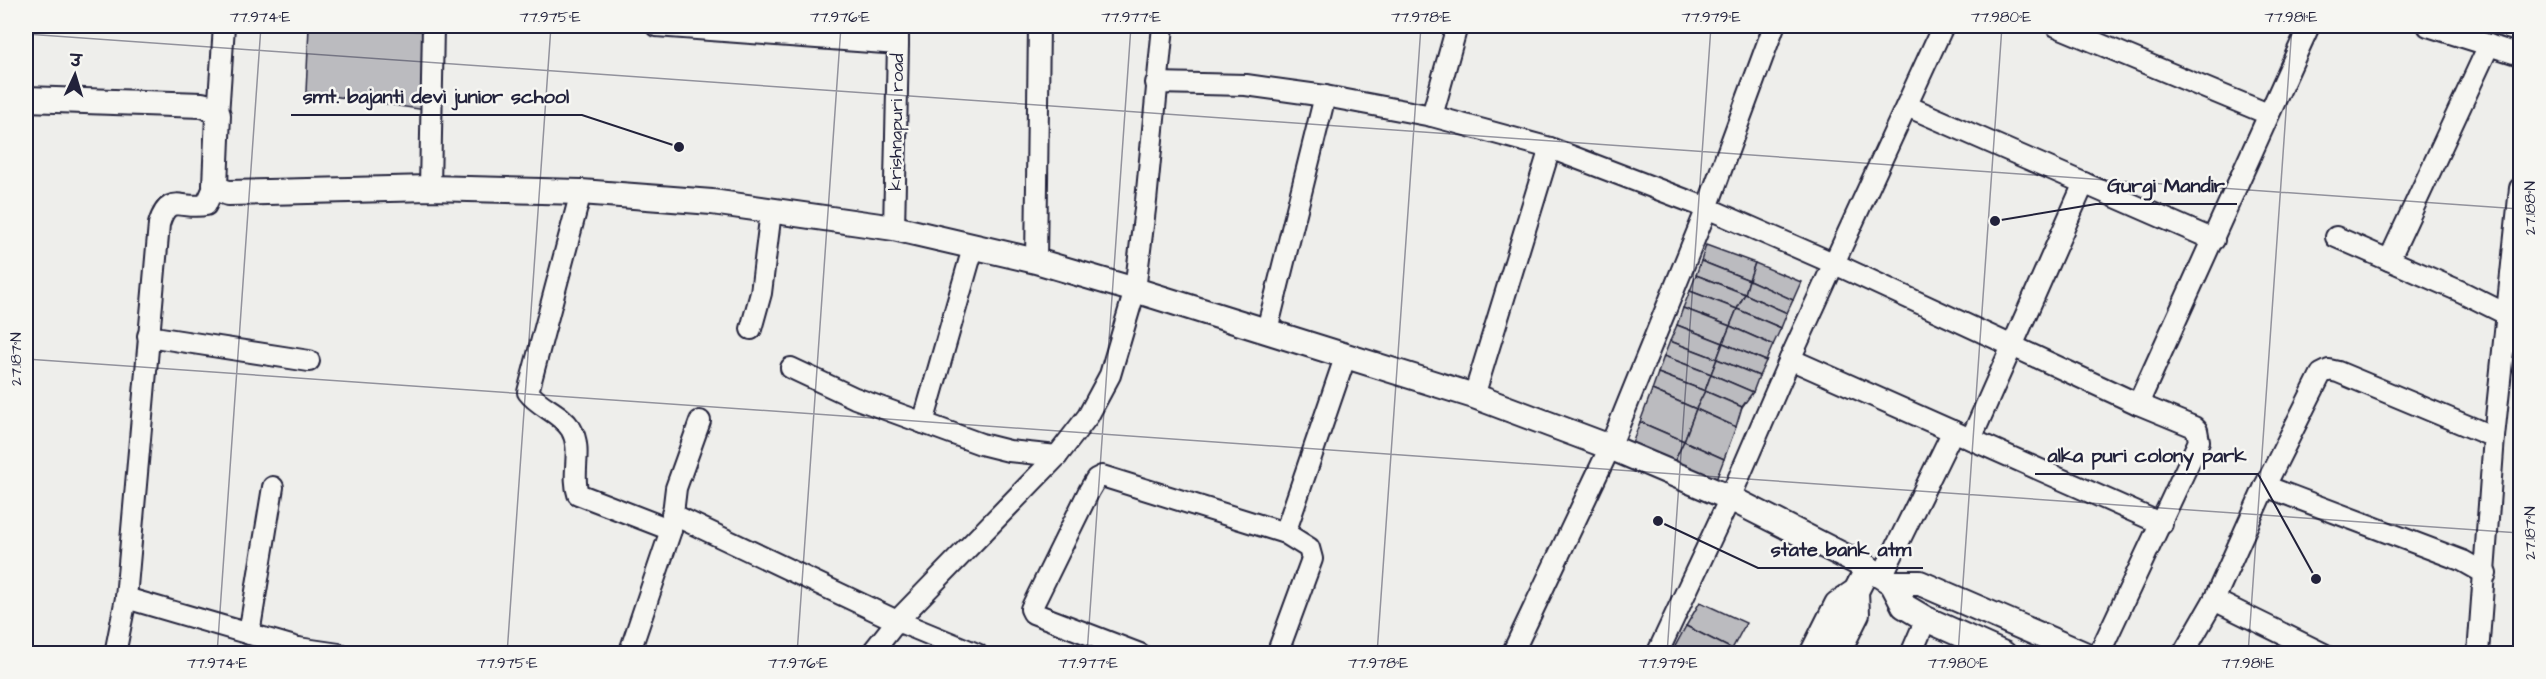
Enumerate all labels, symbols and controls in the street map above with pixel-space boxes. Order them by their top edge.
text: 77.974°E [230,7,290,28]
text: 77.975°E [519,7,581,28]
text: 77.976°E [810,7,870,28]
text: 77.977°E [1101,7,1161,28]
text: 77.978°E [1391,7,1451,28]
text: 77.979°E [1681,7,1741,28]
text: 77.980°E [1971,7,2031,28]
text: 77.981°E [2265,7,2318,28]
north arrow [45,45,105,105]
text: उ [68,50,83,72]
street label: krishnapuri road [883,53,910,191]
callout: smt. bajanti devi junior school [291,77,582,115]
text: smt. bajanti devi junior school [303,83,569,111]
callout: Gurgi Mandir [2096,166,2237,204]
text: Gurgi Mandir [2107,172,2226,201]
text: 27.188°N [2520,181,2541,235]
text: 27.187°N [6,332,27,386]
callout: alka puri colony park [2035,436,2258,474]
text: alka puri colony park [2046,442,2247,471]
text: 27.187°N [2520,506,2541,560]
callout: state bank atm [1758,530,1923,568]
text: state bank atm [1771,536,1912,564]
text: 77.974°E [187,653,247,674]
text: 77.975°E [476,653,538,674]
text: 77.976°E [768,653,828,674]
text: 77.977°E [1058,653,1118,674]
text: 77.978°E [1348,653,1408,674]
text: 77.979°E [1638,653,1698,674]
text: 77.980°E [1928,653,1988,674]
text: 77.981°E [2222,653,2275,674]

